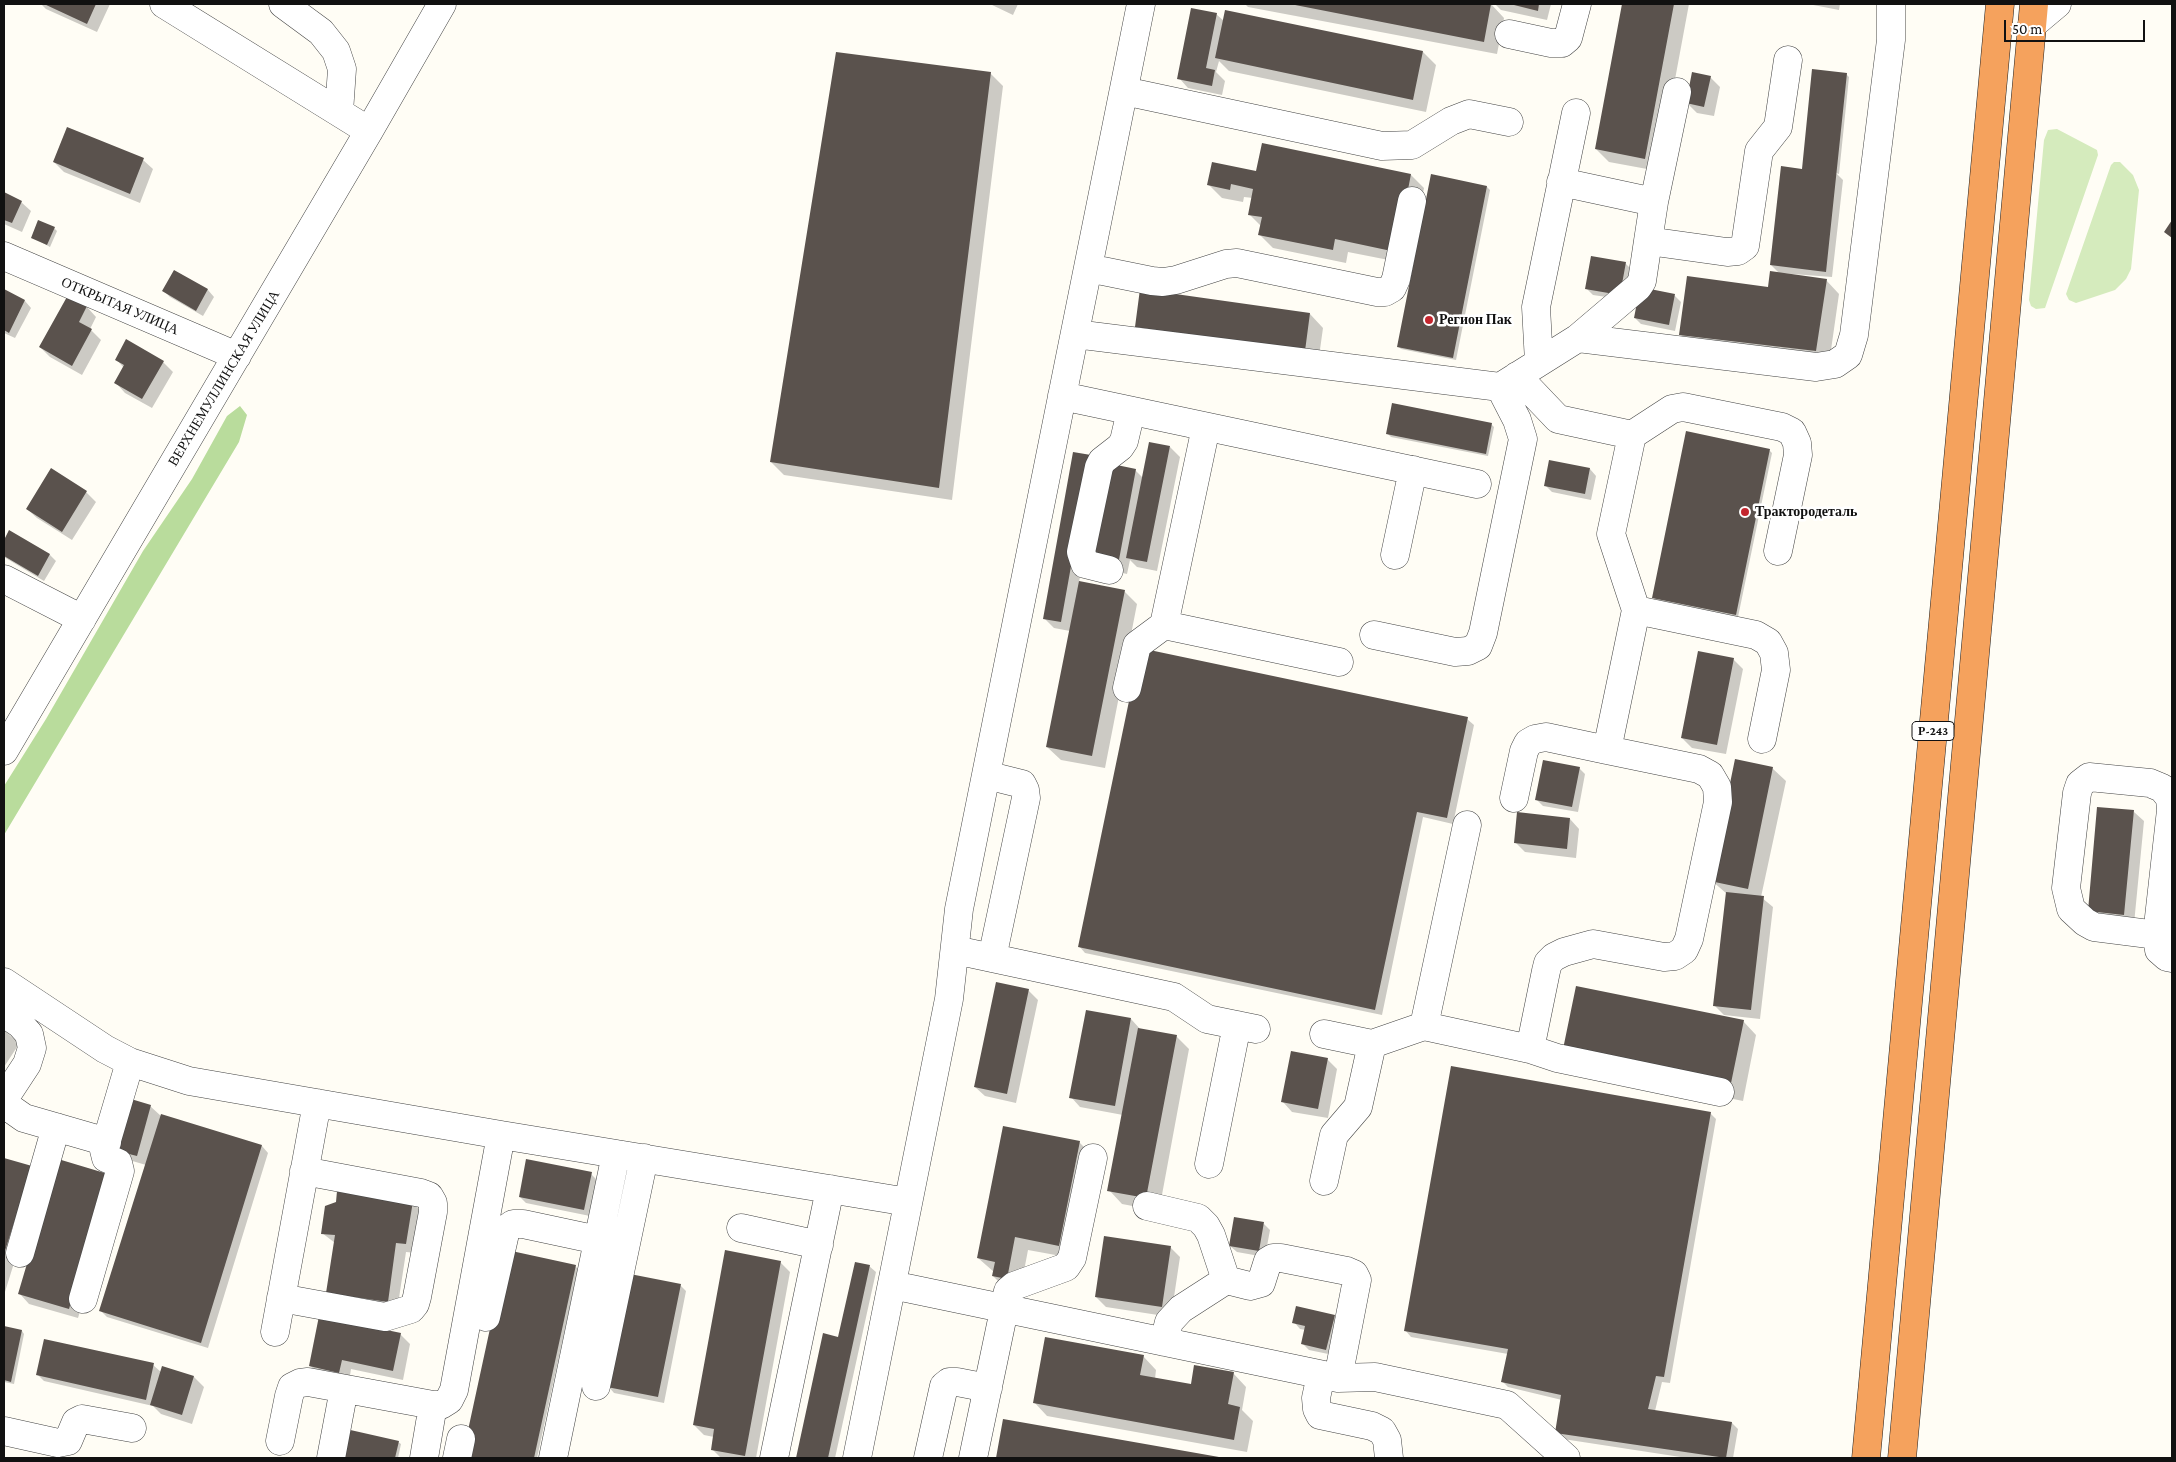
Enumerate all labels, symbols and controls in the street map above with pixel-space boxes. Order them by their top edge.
scale bar [2006,10,2147,42]
text: 50 m [2012,21,2042,37]
street label: ОТКРЫТАЯ УЛИЦА [59,274,181,338]
street label: ВЕРХНЕМУЛЛИНСКАЯ УЛИЦА [165,287,283,469]
place label: Регион Пак [1439,312,1512,328]
marker: Регион Пак [1423,314,1435,326]
place label: Трактородеталь [1755,504,1857,520]
marker: Трактородеталь [1739,506,1751,518]
road number: Р-243 [1912,721,1954,740]

